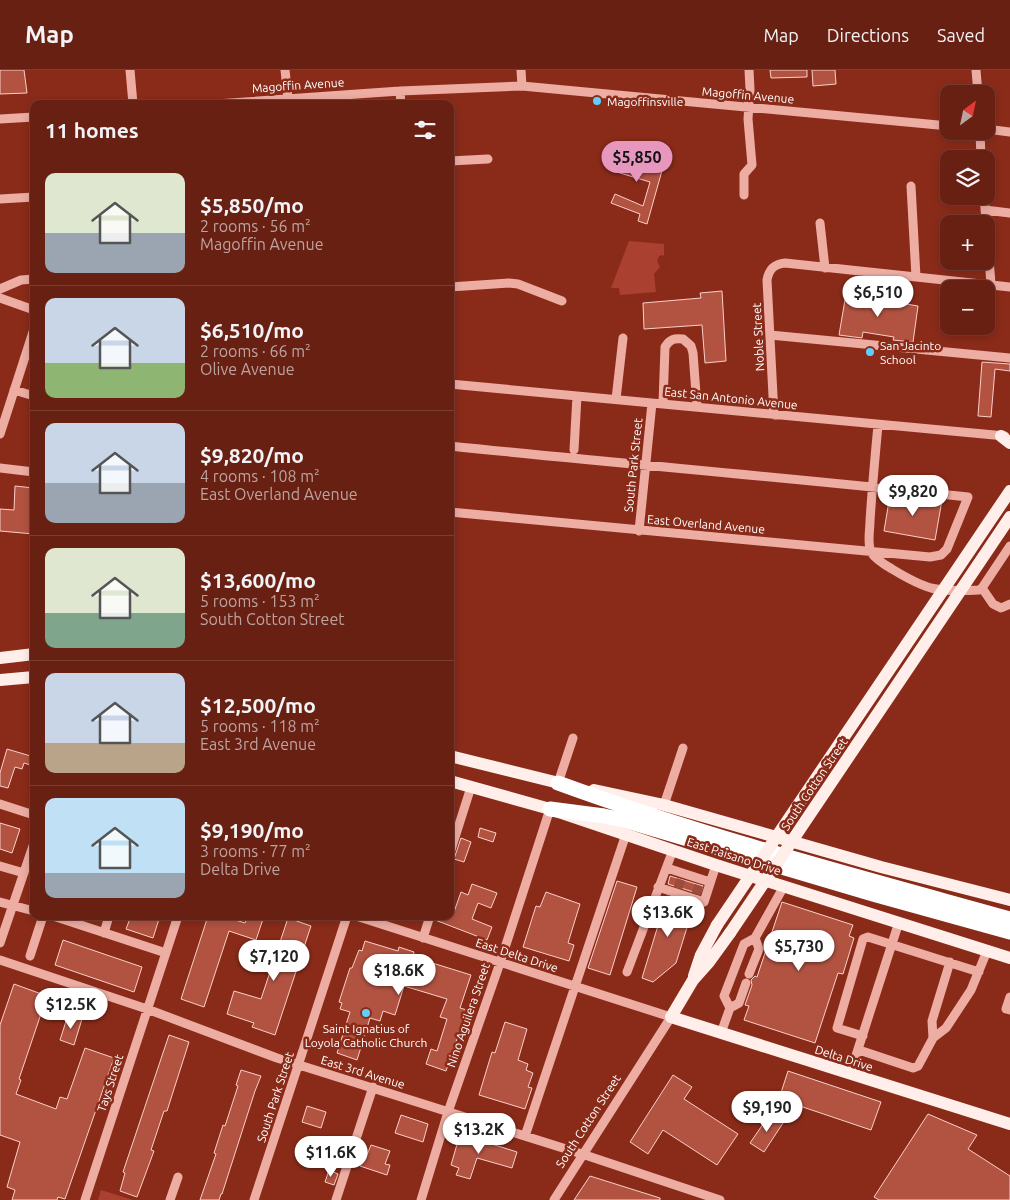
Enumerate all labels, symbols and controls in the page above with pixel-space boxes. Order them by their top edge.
text: Map [25,21,74,48]
text: Map [763,25,799,45]
text: Directions [827,25,909,45]
text: Saved [937,25,985,45]
street label: Magoffin Avenue [251,75,345,95]
street label: Magoffin Avenue [701,84,795,106]
north arrow [940,85,995,140]
map controls [940,85,995,335]
marker: Magoffinsville [591,95,603,107]
place label: Magoffinsville [607,95,683,108]
icon: filters [411,116,439,144]
text: 11 homes [45,118,139,142]
pin: $5,850 [596,140,678,183]
text: $5,850 [612,148,662,166]
button: layers [940,150,995,205]
icon: home [85,193,145,253]
text: $5,850/mo [200,193,304,217]
button: + [940,215,995,270]
text: 2 rooms · 56 m² [200,217,311,235]
text: Magoffin Avenue [200,235,323,253]
pin: $6,510 [837,276,919,318]
button: − [940,280,995,335]
text: $6,510 [853,283,903,301]
street label: Noble Street [750,302,766,372]
icon: home [85,318,145,378]
text: $6,510/mo [200,318,304,342]
place label: San Jacinto School [880,339,941,366]
text: 2 rooms · 66 m² [200,342,311,360]
marker: San Jacinto School [864,346,876,358]
text: Olive Avenue [200,360,295,378]
street label: East San Antonio Avenue [664,385,798,411]
street label: South Park Street [622,417,644,513]
icon: home [85,443,145,503]
text: $9,820/mo [200,443,304,467]
text: 4 rooms · 108 m² [200,467,320,485]
pin: $9,820 [872,474,954,517]
text: $9,820 [888,482,938,500]
text: East Overland Avenue [200,485,358,503]
street label: East Overland Avenue [647,512,765,536]
icon: home [85,568,145,628]
text: $13,600/mo [200,568,316,592]
text: 5 rooms · 153 m² [200,592,320,610]
text: South Cotton Street [200,610,345,628]
icon: home [85,693,145,753]
text: $12,500/mo [200,693,316,717]
text: 5 rooms · 118 m² [200,717,320,735]
text: East 3rd Avenue [200,735,316,753]
street label: South Cotton Street [778,735,850,833]
icon: home [85,818,145,878]
text: $9,190/mo [200,818,304,842]
street label: East Paisano Drive [685,835,783,877]
text: 3 rooms · 77 m² [200,842,311,860]
text: Delta Drive [200,860,280,878]
pin: $13.6K [627,896,709,938]
text: $13.6K [643,903,693,921]
pin: $5,730 [758,930,840,972]
street label: East Delta Drive [474,936,560,974]
text: $5,730 [774,937,824,955]
pin: $7,120 [233,940,315,982]
text: $7,120 [249,947,299,965]
pin: $18.6K [358,954,440,996]
text: $18.6K [374,961,424,979]
street label: Nino Aguilera Street [444,961,492,1069]
pin: $12.5K [30,988,112,1030]
text: $12.5K [46,995,96,1013]
marker: Saint Ignatius of Loyola Catholic Church [360,1007,372,1019]
place label: Saint Ignatius of Loyola Catholic Church [305,1022,427,1049]
street label: Delta Drive [813,1043,875,1073]
street label: South Park Street [254,1050,296,1144]
street label: Tays Street [95,1052,125,1113]
street label: East 3rd Avenue [319,1053,407,1091]
street label: South Cotton Street [553,1072,623,1170]
pin: $9,190 [726,1090,808,1133]
text: $9,190 [742,1098,792,1116]
pin: $13.2K [438,1112,520,1155]
text: $13.2K [454,1120,504,1138]
pin: $11.6K [290,1136,372,1178]
text: $11.6K [306,1143,356,1161]

